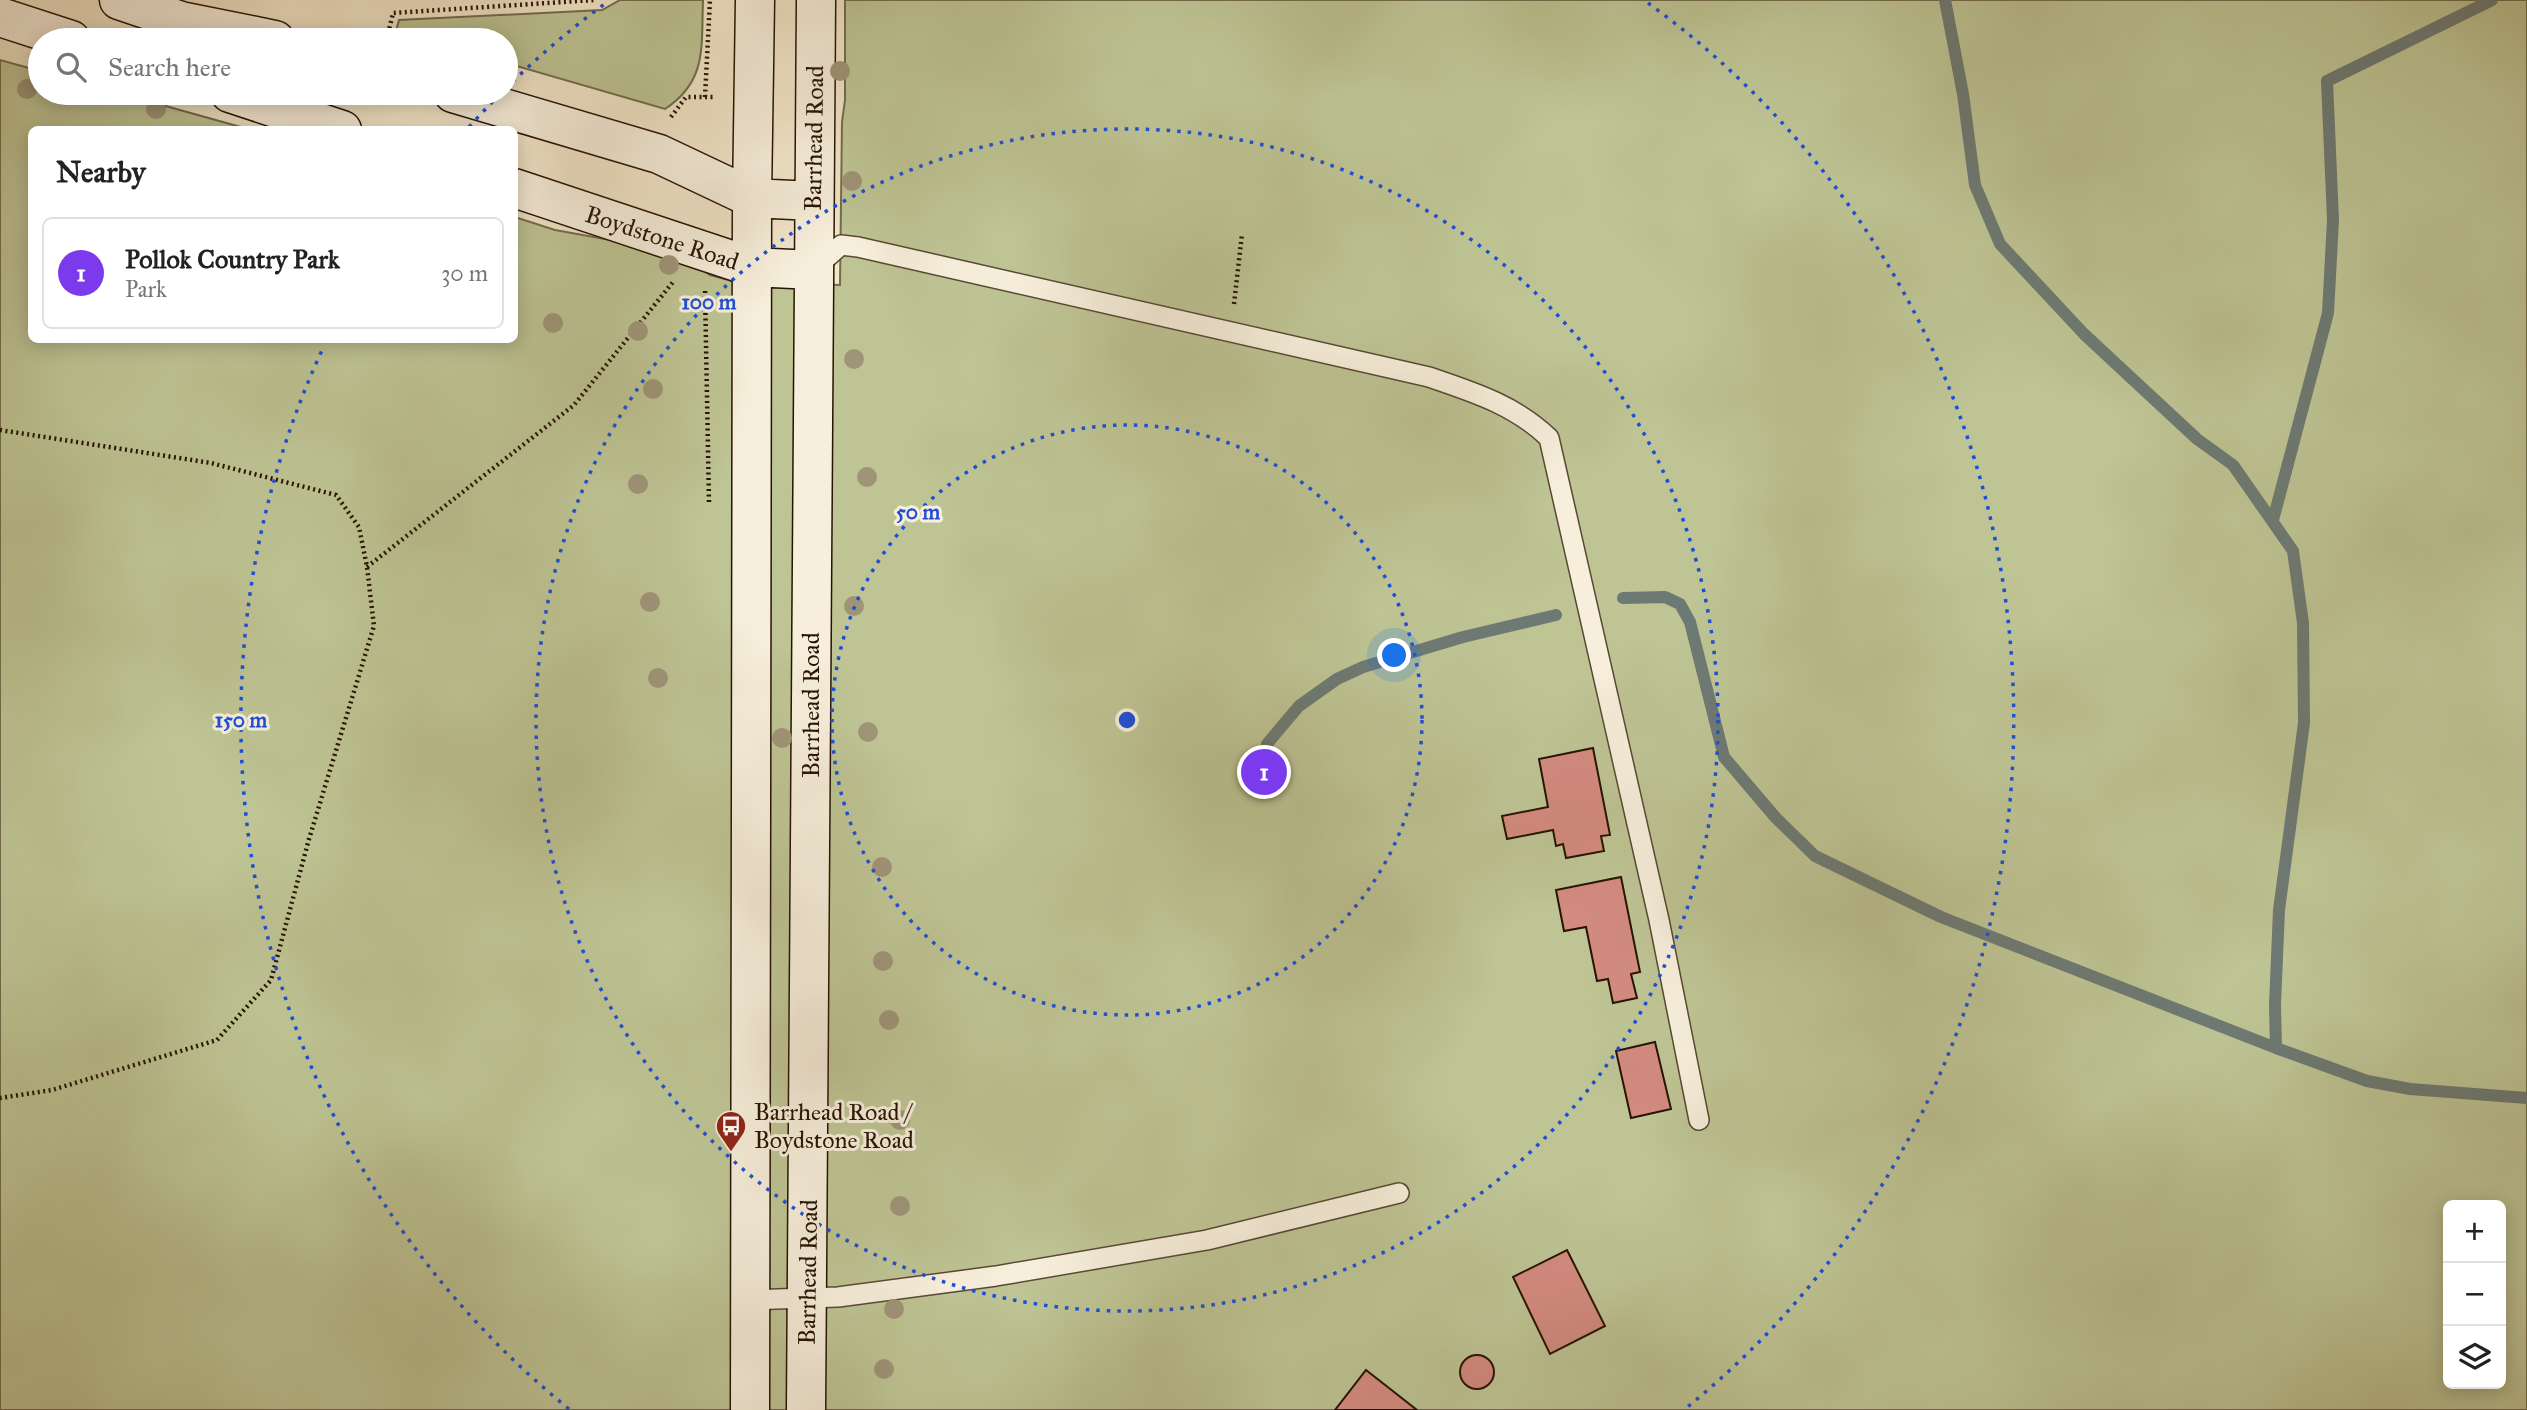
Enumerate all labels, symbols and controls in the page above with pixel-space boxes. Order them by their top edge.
search box [28,28,518,105]
icon: search [52,48,90,86]
text: Search here [108,51,231,83]
street label: Barrhead Road [798,65,830,211]
text: Nearby [56,154,146,190]
street label: Boydstone Road [581,199,743,277]
text: Pollok Country Park [125,243,340,275]
text: 1 [76,259,86,287]
text: 30 m [441,259,488,287]
text: Park [125,275,167,303]
text: 100 m [682,289,737,315]
text: 50 m [896,499,940,525]
street label: Barrhead Road [796,632,826,778]
your location [1377,638,1411,672]
text: 150 m [215,707,267,733]
centre of rings [1115,708,1139,732]
pin: 1 [1241,746,1287,798]
place label: Barrhead Road / Boydstone Road [754,1097,914,1155]
bus stop icon: Barrhead Road / Boydstone Road [714,1109,748,1153]
street label: Barrhead Road [792,1199,824,1345]
map controls [2443,1200,2506,1389]
button: + [2443,1200,2506,1263]
button: − [2443,1263,2506,1326]
button: layers [2443,1326,2506,1389]

